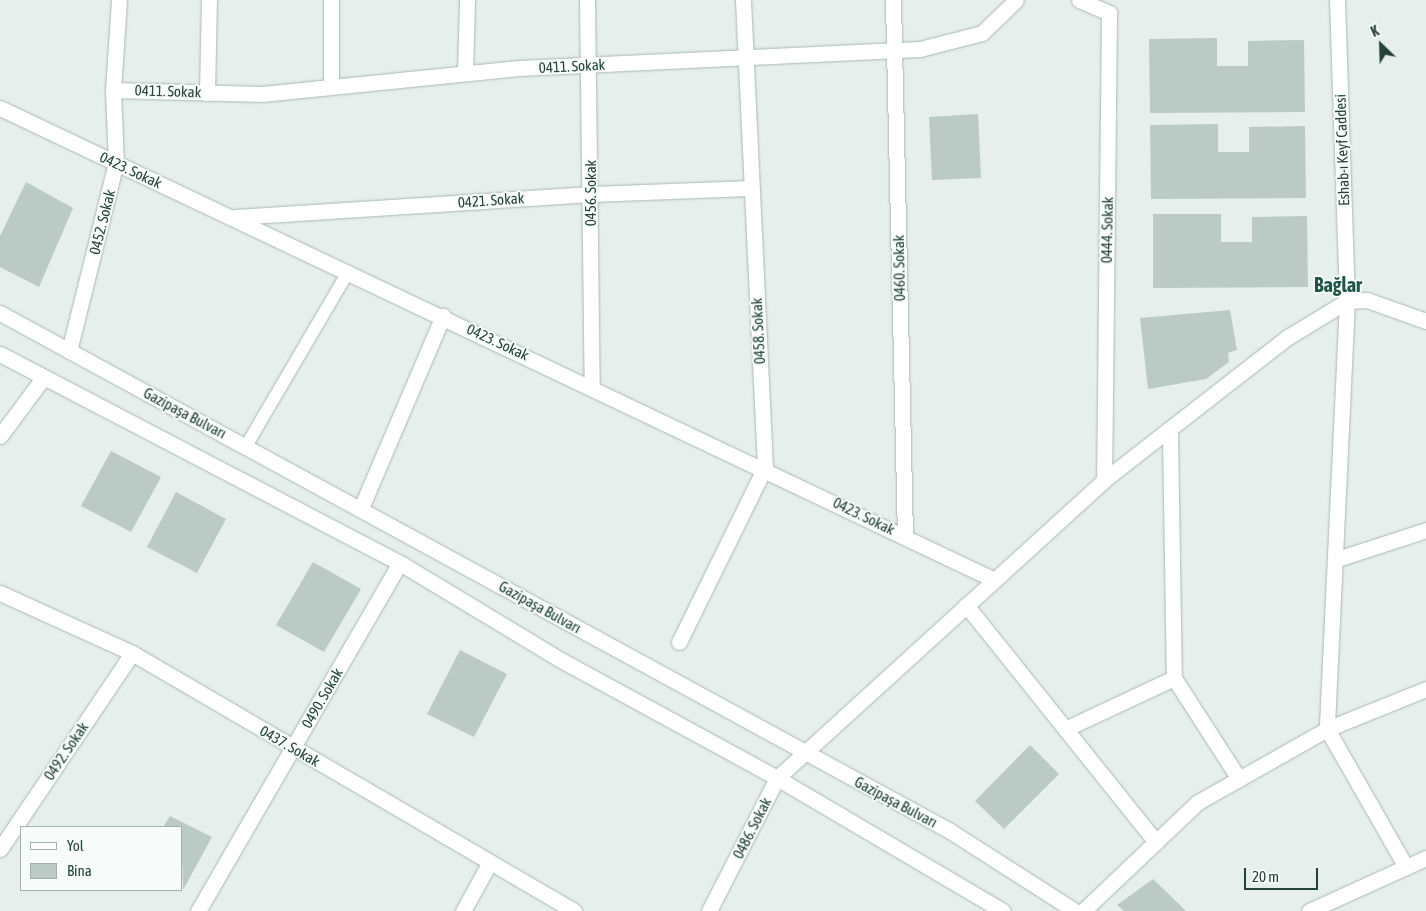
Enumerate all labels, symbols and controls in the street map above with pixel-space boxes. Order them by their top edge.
north arrow [1356,20,1406,70]
text: K [1369,23,1381,40]
street label: 0411. Sokak [538,55,606,77]
street label: 0411. Sokak [134,81,202,101]
street label: Eshab-ı Keyf Caddesi [1331,94,1353,206]
street label: 0423. Sokak [97,148,165,192]
street label: 0456. Sokak [582,160,600,226]
street label: 0452. Sokak [85,188,119,256]
street label: 0421. Sokak [457,189,525,211]
street label: 0444. Sokak [1097,197,1117,263]
street label: 0460. Sokak [889,235,909,301]
district label: Bağlar [1314,272,1362,296]
street label: 0458. Sokak [747,297,769,365]
street label: 0423. Sokak [464,320,532,364]
street label: Gazipaşa Bulvarı [140,384,230,442]
street label: 0423. Sokak [830,493,898,539]
street label: Gazipaşa Bulvarı [496,577,584,637]
street label: 0490. Sokak [298,665,346,731]
street label: 0492. Sokak [40,718,92,784]
street label: 0437. Sokak [257,722,323,770]
street label: Gazipaşa Bulvarı [851,773,941,831]
street label: 0486. Sokak [729,794,775,862]
legend [20,826,182,891]
text: Yol [67,837,84,854]
scale bar [1246,858,1320,890]
text: Bina [67,862,92,879]
text: 20 m [1252,868,1279,885]

